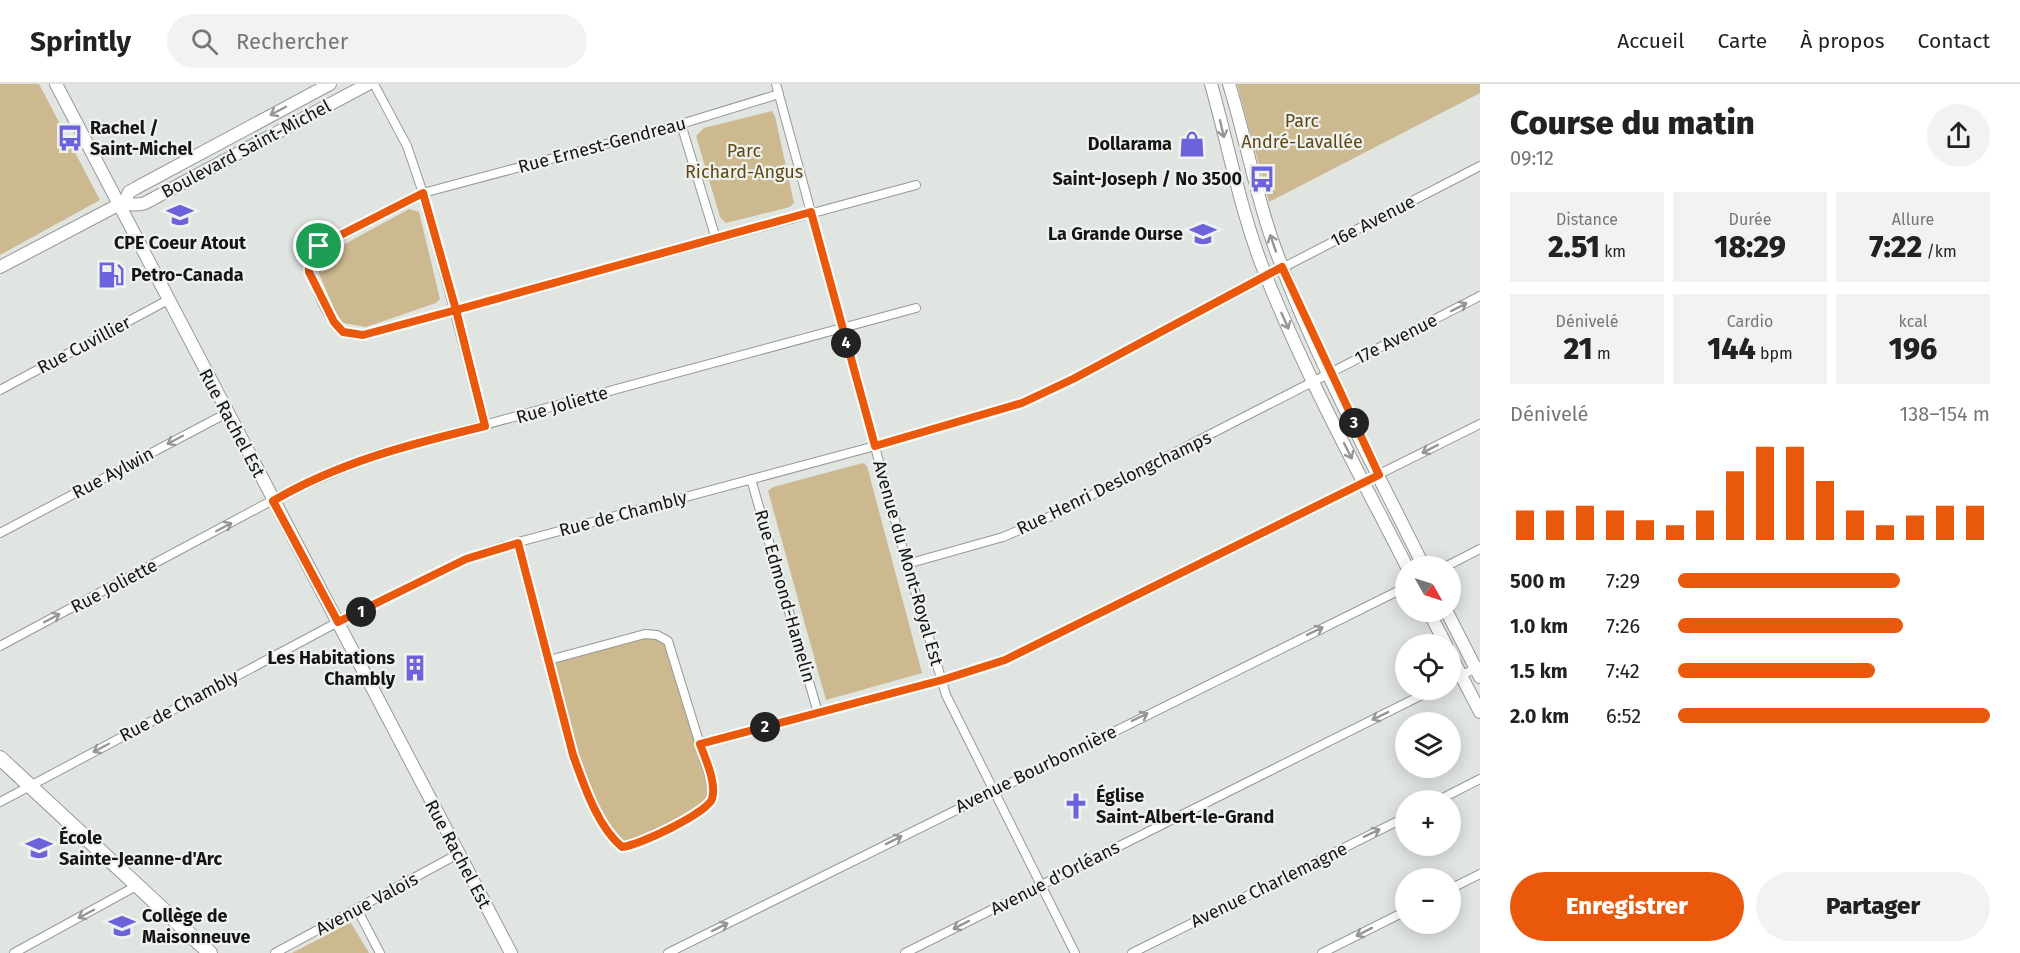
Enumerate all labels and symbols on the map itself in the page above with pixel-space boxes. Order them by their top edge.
street label: Boulevard Saint-Michel [158,95,334,203]
one-way arrow [269,106,287,118]
park label: Parc André-Lavallée [1241,110,1363,153]
street label: Rue Ernest-Gendreau [516,112,688,178]
place label: Rachel / Saint-Michel [90,117,193,160]
one-way arrow [1216,120,1228,139]
bus stop icon: Rachel / Saint-Michel [55,123,85,153]
shop icon: Dollarama [1177,129,1207,159]
place label: Dollarama [1088,133,1172,155]
park label: Parc Richard-Angus [685,140,803,183]
bus stop icon: Saint-Joseph / No 3500 [1247,164,1277,194]
place label: Saint-Joseph / No 3500 [1052,168,1242,190]
street label: 16e Avenue [1327,190,1419,252]
school or university icon: CPE Coeur Atout [165,200,195,230]
school or university icon: La Grande Ourse [1188,219,1218,249]
pin [293,220,344,271]
place label: La Grande Ourse [1048,223,1183,245]
place label: CPE Coeur Atout [114,232,247,254]
one-way arrow [1266,234,1277,252]
fuel station icon: Petro-Canada [96,260,126,290]
place label: Petro-Canada [131,264,244,286]
one-way arrow [1449,301,1467,313]
street label: 17e Avenue [1351,309,1441,369]
street label: Rue Cuvillier [34,311,134,379]
one-way arrow [1280,312,1291,330]
pin: 4 [831,328,861,358]
street label: Rue Rachel Est [194,365,270,482]
street label: Rue Joliette [513,381,611,429]
pin: 3 [1339,408,1369,438]
street label: Rue Henri Deslongchamps [1013,426,1215,540]
one-way arrow [167,434,184,446]
street label: Rue Aylwin [69,442,157,504]
one-way arrow [1342,442,1354,459]
one-way arrow [1421,444,1439,456]
street label: Avenue du Mont-Royal Est [868,458,948,669]
street label: Rue de Chambly [557,486,690,542]
street label: Rue Edmond-Hamelin [750,507,820,685]
one-way arrow [215,521,233,533]
street label: Rue Joliette [67,554,161,618]
north arrow [1395,556,1461,622]
pin: 1 [346,597,376,627]
one-way arrow [42,612,60,623]
one-way arrow [1306,625,1324,637]
place label: Les Habitations Chambly [267,647,396,690]
building icon: Les Habitations Chambly [400,653,430,683]
street label: Rue de Chambly [116,665,242,747]
one-way arrow [1131,711,1149,723]
one-way arrow [1371,711,1389,722]
pin: 2 [750,712,780,742]
street label: Avenue Bourbonnière [952,720,1120,818]
one-way arrow [92,743,110,754]
place label: Église Saint-Albert-le-Grand [1096,784,1274,828]
church icon: Église Saint-Albert-le-Grand [1061,791,1091,821]
street label: Rue Rachel Est [420,796,496,913]
place label: École Sainte-Jeanne-d'Arc [59,826,222,870]
one-way arrow [1363,827,1381,839]
school or university icon: École Sainte-Jeanne-d'Arc [24,833,54,863]
one-way arrow [885,833,903,845]
street label: Avenue d'Orléans [987,836,1123,920]
street label: Avenue Charlemagne [1187,838,1351,932]
street label: Avenue Valois [312,868,422,940]
place label: Collège de Maisonneuve [142,905,250,948]
one-way arrow [78,909,96,920]
school or university icon: Collège de Maisonneuve [107,911,137,941]
one-way arrow [952,920,970,931]
one-way arrow [711,921,728,933]
one-way arrow [1355,927,1373,939]

